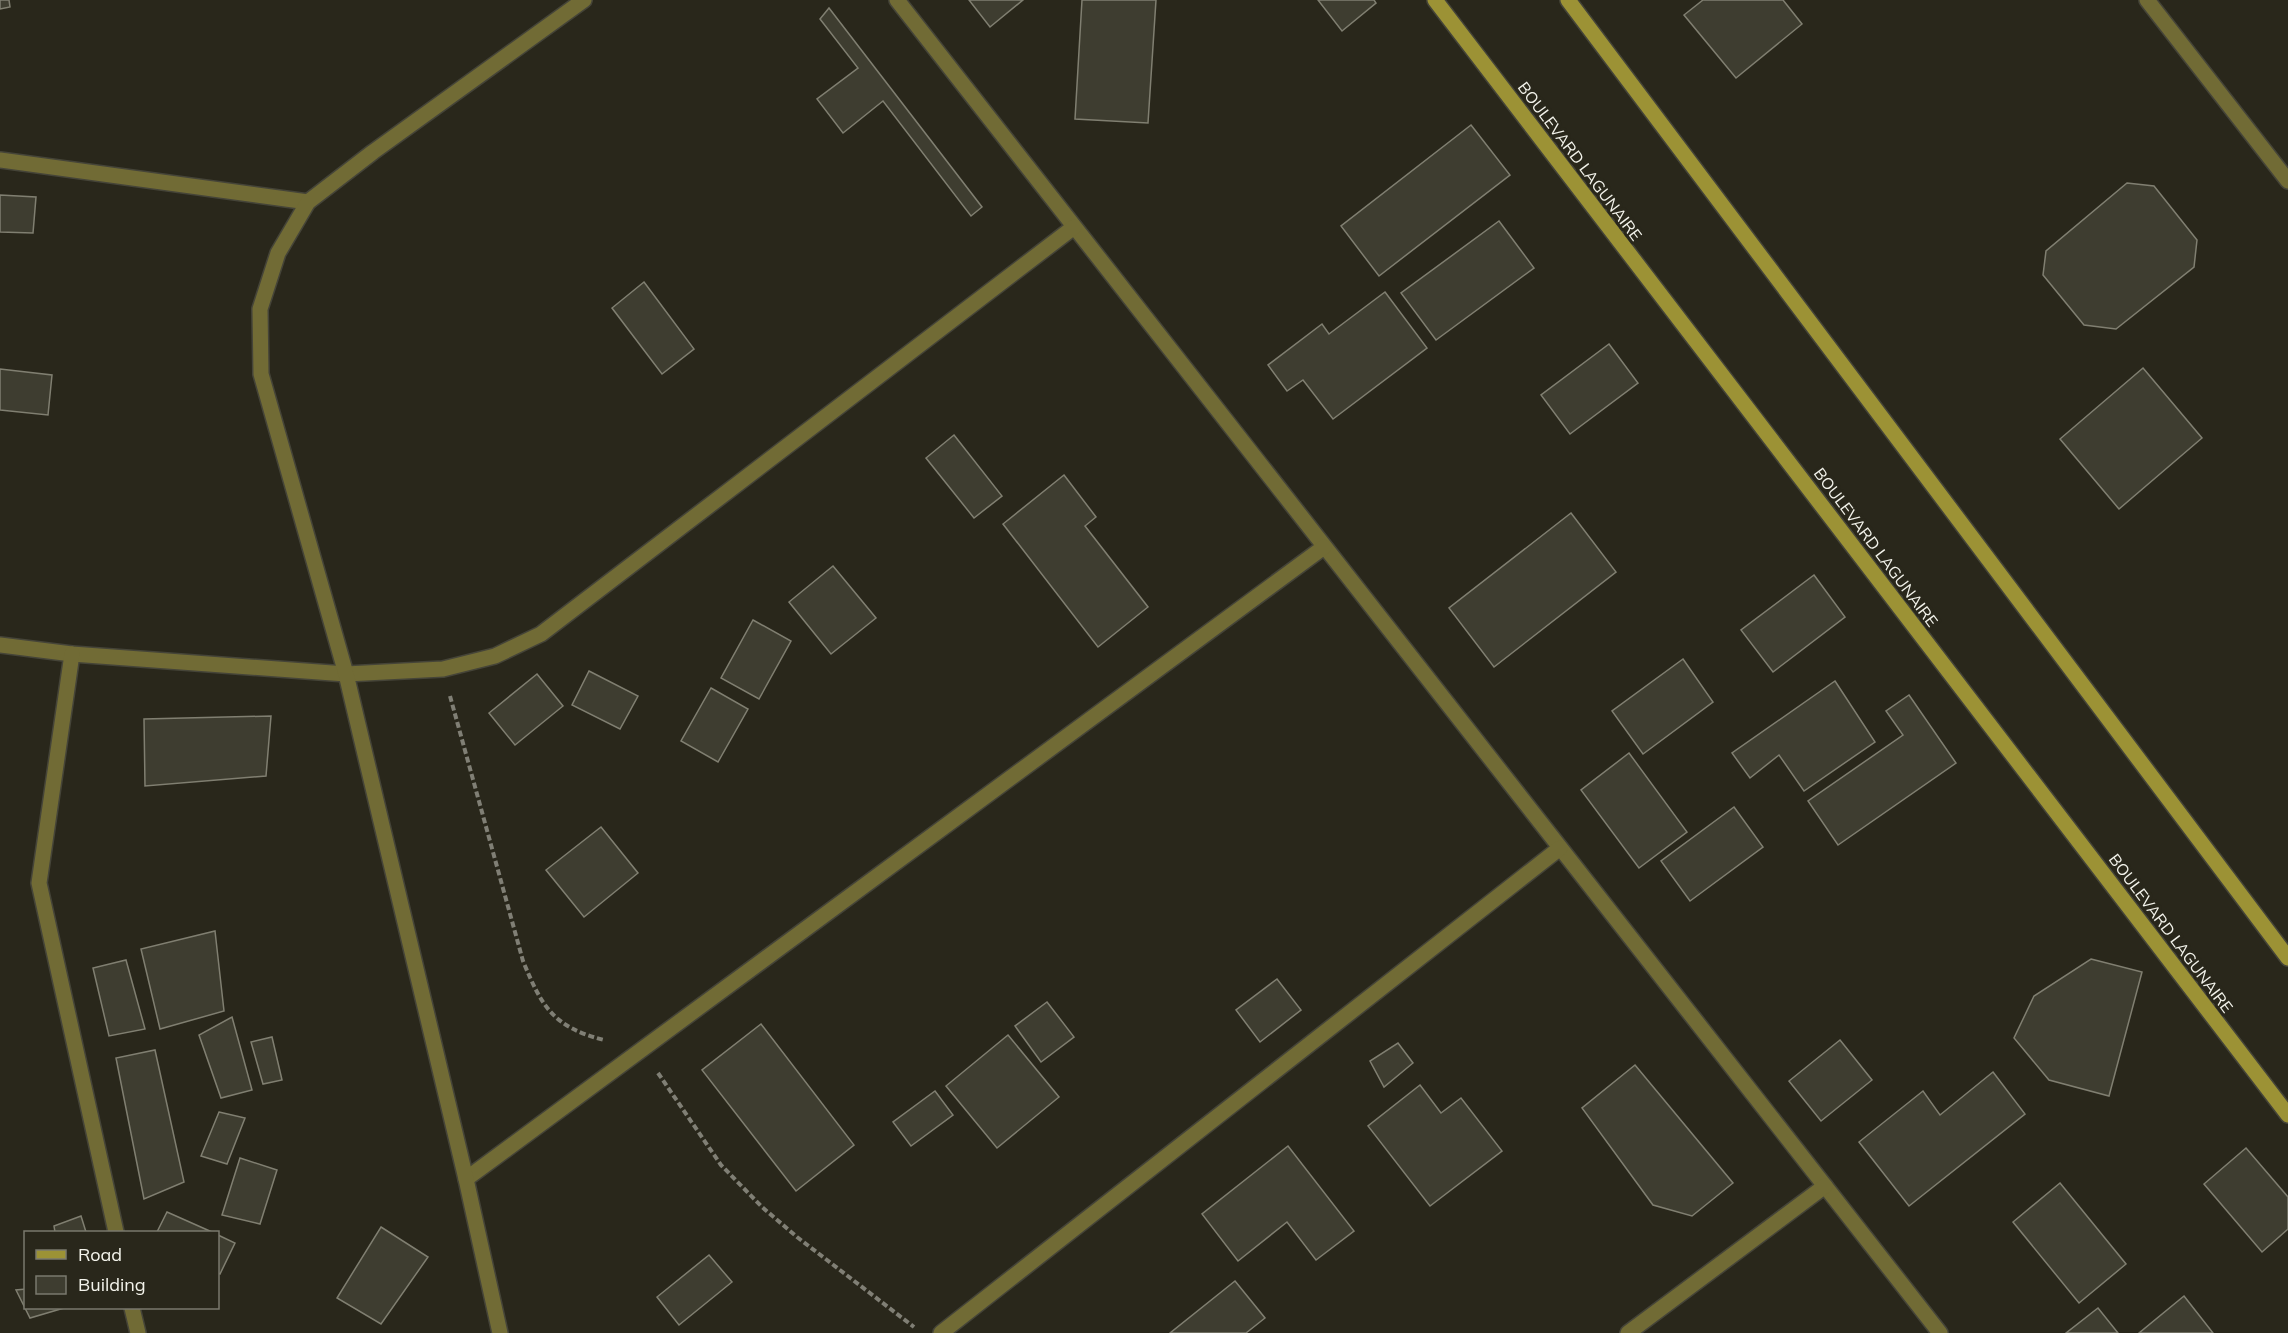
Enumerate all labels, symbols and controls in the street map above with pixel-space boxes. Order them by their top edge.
street label: BOULEVARD LAGUNAIRE [1514,78,1646,244]
street label: BOULEVARD LAGUNAIRE [1810,464,1942,630]
street label: BOULEVARD LAGUNAIRE [2105,850,2237,1016]
legend [24,1231,219,1309]
text: Road [78,1243,122,1266]
text: Building [78,1273,146,1296]

